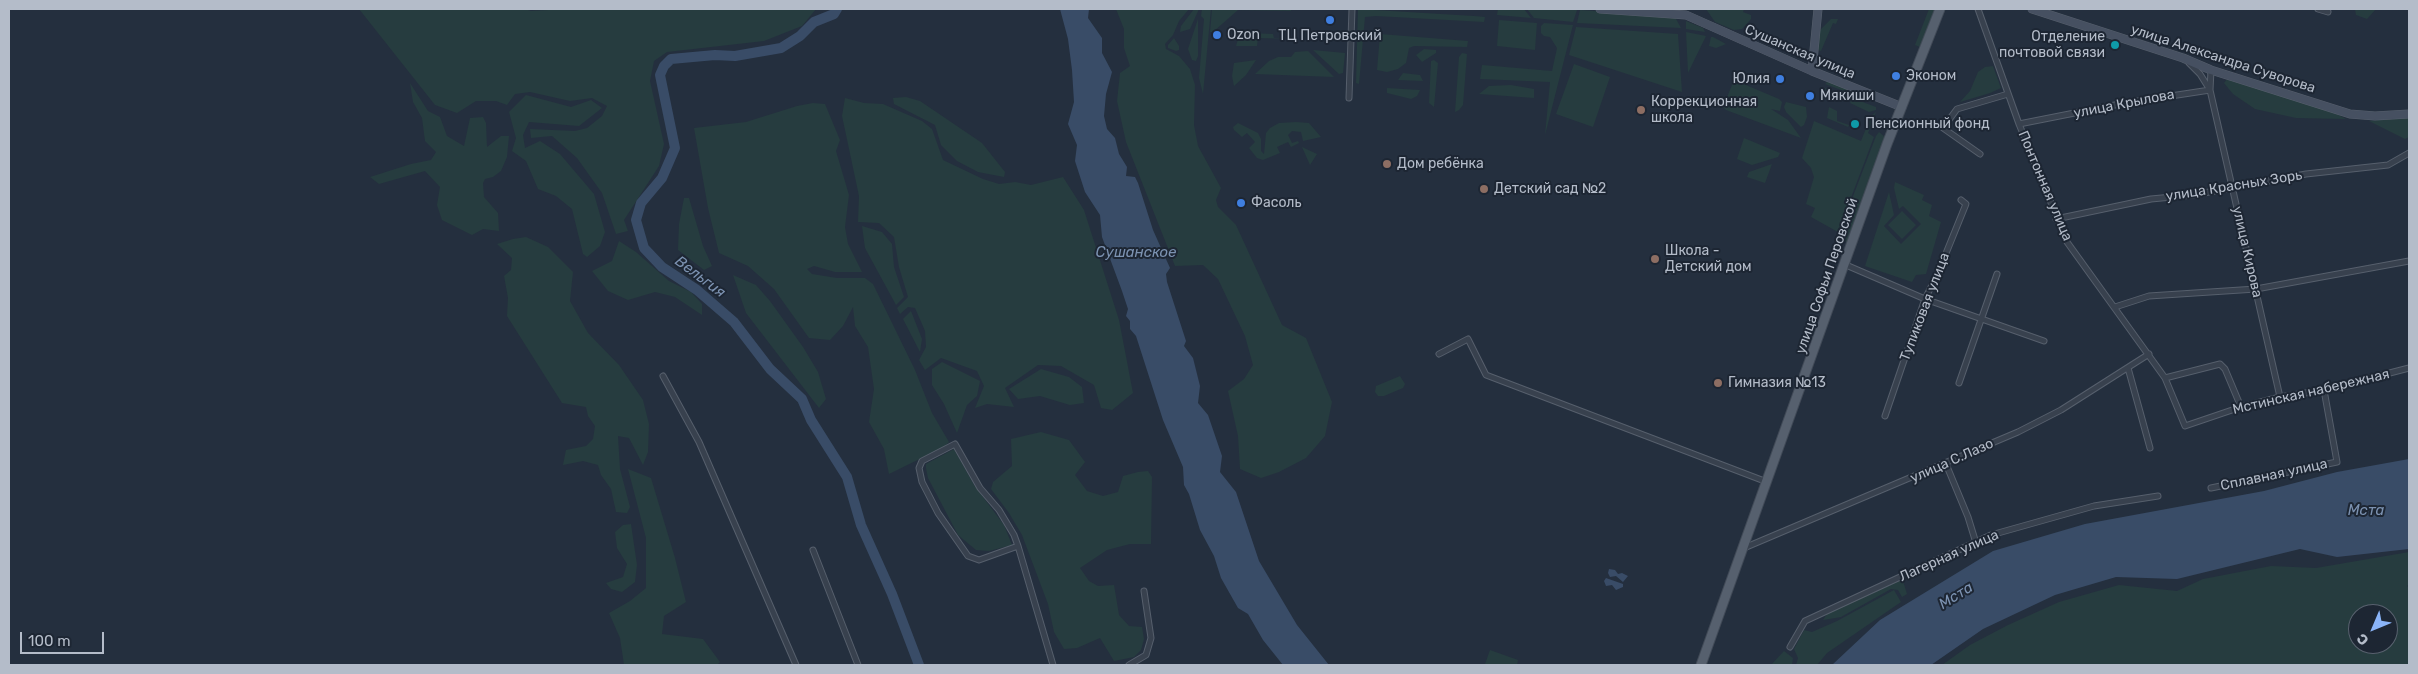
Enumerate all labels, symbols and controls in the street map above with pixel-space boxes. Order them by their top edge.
marker: ТЦ Петровский [1324,14,1336,26]
street label: Сушанская улица [1742,21,1858,83]
street label: улица Александра Суворова [2129,21,2317,97]
place label: Ozon [1227,27,1260,43]
place label: ТЦ Петровский [1278,28,1382,44]
marker: Ozon [1211,29,1223,41]
place label: Отделение почтовой связи [1999,29,2105,62]
marker: Отделение почтовой связи [2109,39,2121,51]
place label: Эконом [1906,68,1956,84]
marker: Эконом [1890,70,1902,82]
place label: Юлия [1733,71,1770,87]
marker: Юлия [1774,73,1786,85]
street label: улица Крылова [2072,86,2176,122]
place label: Мякиши [1820,88,1874,104]
marker: Мякиши [1804,90,1816,102]
place label: Коррекционная школа [1651,94,1757,126]
marker: Коррекционная школа [1635,104,1647,116]
place label: Пенсионный фонд [1865,116,1990,132]
marker: Пенсионный фонд [1849,118,1861,130]
street label: Понтонная улица [2014,128,2076,244]
place label: Дом ребёнка [1397,156,1484,172]
marker: Дом ребёнка [1381,158,1393,170]
street label: улица Красных Зорь [2165,167,2303,205]
place label: Детский сад №2 [1494,181,1606,197]
marker: Детский сад №2 [1478,183,1490,195]
place label: Фасоль [1251,195,1301,211]
street label: улица Софьи Перовской [1792,196,1862,356]
marker: Фасоль [1235,197,1247,209]
street label: улица Кирова [2228,205,2266,299]
place label: Школа - Детский дом [1665,243,1752,276]
water label: Сушанское [1096,244,1176,262]
street label: Тупиковая улица [1897,250,1953,364]
water label: Вельгия [671,252,729,302]
marker: Школа - Детский дом [1649,253,1661,265]
street label: Мстинская набережная [2231,366,2391,418]
place label: Гимназия №13 [1728,375,1826,391]
marker: Гимназия №13 [1712,377,1724,389]
street label: улица С.Лазо [1908,435,1996,487]
street label: Сплавная улица [2219,455,2329,495]
water label: Мста [2348,502,2384,520]
street label: Лагерная улица [1897,527,2001,585]
water label: Мста [1936,579,1976,613]
north arrow [2348,604,2398,654]
scale bar [22,622,106,654]
text: С [2353,630,2372,649]
text: 100 m [28,632,70,650]

